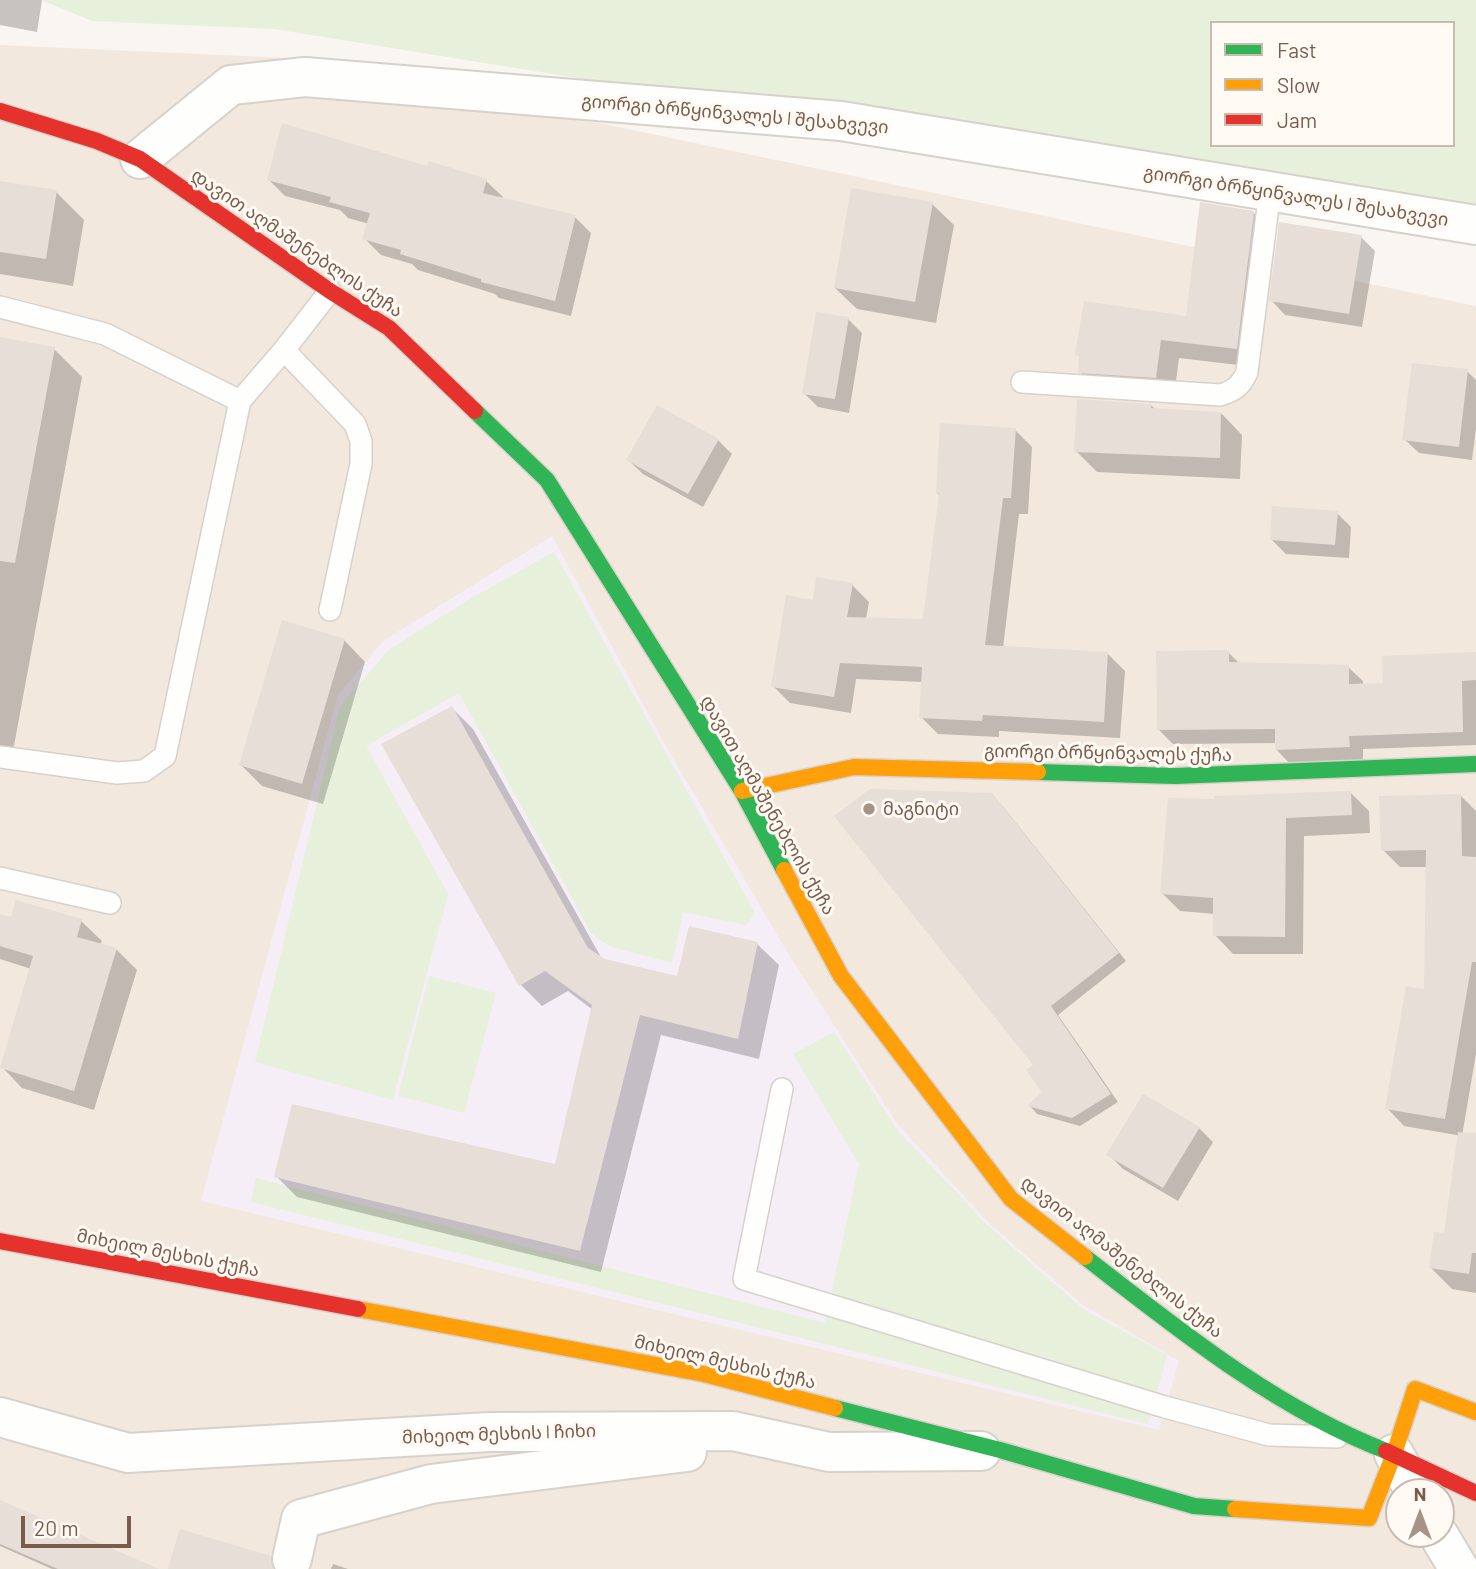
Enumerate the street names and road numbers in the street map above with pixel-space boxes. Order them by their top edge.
street label: გიორგი ბრწყინვალეს I შესახვევი [580,90,890,138]
street label: გიორგი ბრწყინვალეს I შესახვევი [1142,161,1450,231]
street label: დავით აღმაშენებლის ქუჩა [187,164,407,322]
street label: დავით აღმაშენებლის ქუჩა [696,691,840,919]
street label: გიორგი ბრწყინვალეს ქუჩა [984,740,1232,766]
street label: დავით აღმაშენებლის ქუჩა [1017,1171,1227,1343]
street label: მიხეილ მესხის ქუჩა [75,1225,261,1281]
street label: მიხეილ მესხის ქუჩა [632,1331,818,1393]
street label: მიხეილ მესხის I ჩიხი [402,1420,596,1448]

